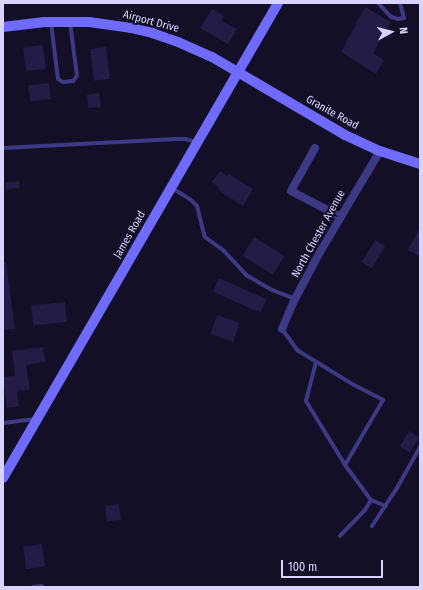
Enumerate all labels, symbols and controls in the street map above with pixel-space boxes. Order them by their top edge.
street label: Airport Drive [122,8,180,36]
north arrow [371,12,411,52]
text: N [397,26,410,35]
street label: Granite Road [303,93,361,133]
street label: North Chester Avenue [289,188,349,280]
street label: James Road [111,209,149,261]
scale bar [283,552,385,578]
text: 100 m [288,560,317,574]

